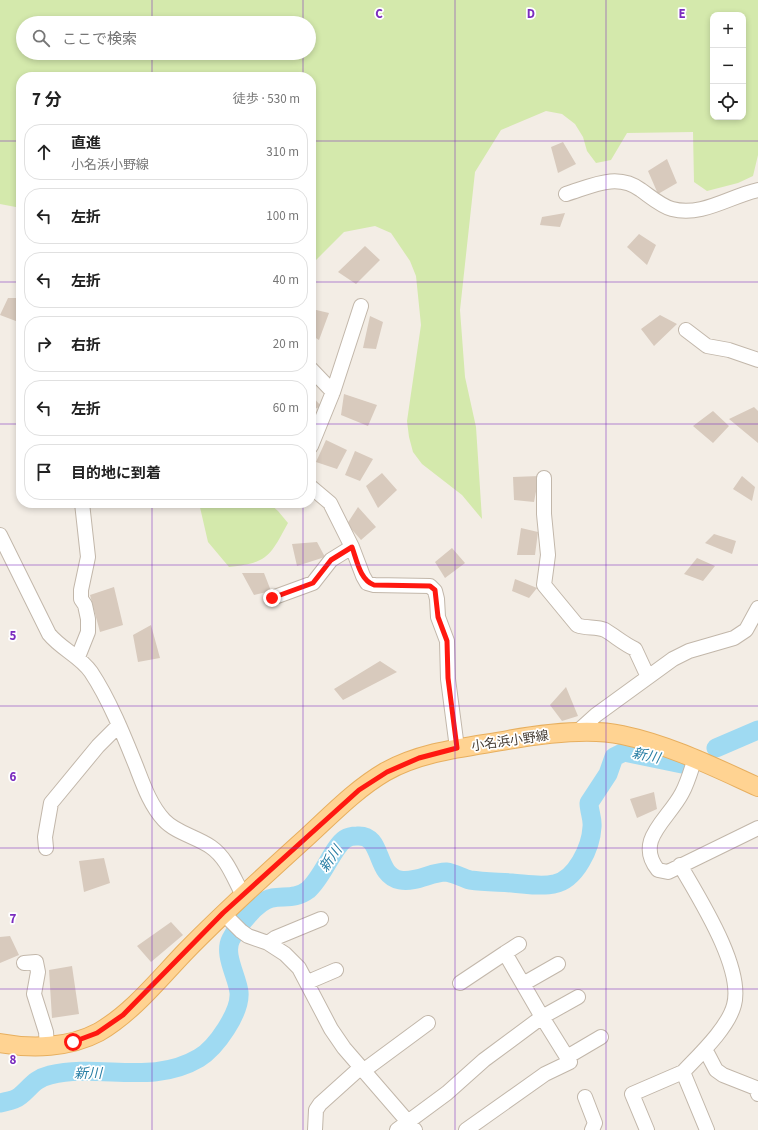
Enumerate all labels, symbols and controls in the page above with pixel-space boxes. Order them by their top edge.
text: C [375,5,383,23]
text: D [527,5,535,23]
text: E [678,5,686,23]
map controls [710,12,746,120]
button: + [710,12,746,48]
search box [16,16,316,60]
icon: search [30,27,52,49]
text: ここで検索 [62,29,137,50]
button: − [710,48,746,84]
button: locate [710,84,746,120]
text: 7 分 [32,88,61,112]
text: 徒歩 · 530 m [233,90,300,108]
text: 直進 [71,133,101,154]
icon: ahead [33,141,55,163]
text: 310 m [266,143,299,161]
text: 小名浜小野線 [71,156,149,174]
icon: left [33,205,55,227]
text: 左折 [71,207,101,228]
text: 100 m [266,207,299,225]
icon: left [33,269,55,291]
text: 左折 [71,271,101,292]
text: 40 m [273,271,299,289]
icon: right [33,333,55,355]
text: 右折 [71,335,101,356]
text: 20 m [273,335,299,353]
icon: left [33,397,55,419]
text: 左折 [71,399,101,420]
text: 60 m [273,399,299,417]
icon: arrive [33,461,55,483]
text: 目的地に到着 [71,463,161,484]
route end [263,589,281,607]
text: 5 [10,627,17,645]
street label: 小名浜小野線 [470,727,550,755]
water label: 新川 [630,743,664,769]
text: 6 [10,768,17,786]
water label: 新川 [315,840,348,876]
text: 7 [10,910,17,928]
route start [64,1033,82,1051]
text: 8 [10,1051,17,1069]
water label: 新川 [74,1064,104,1084]

